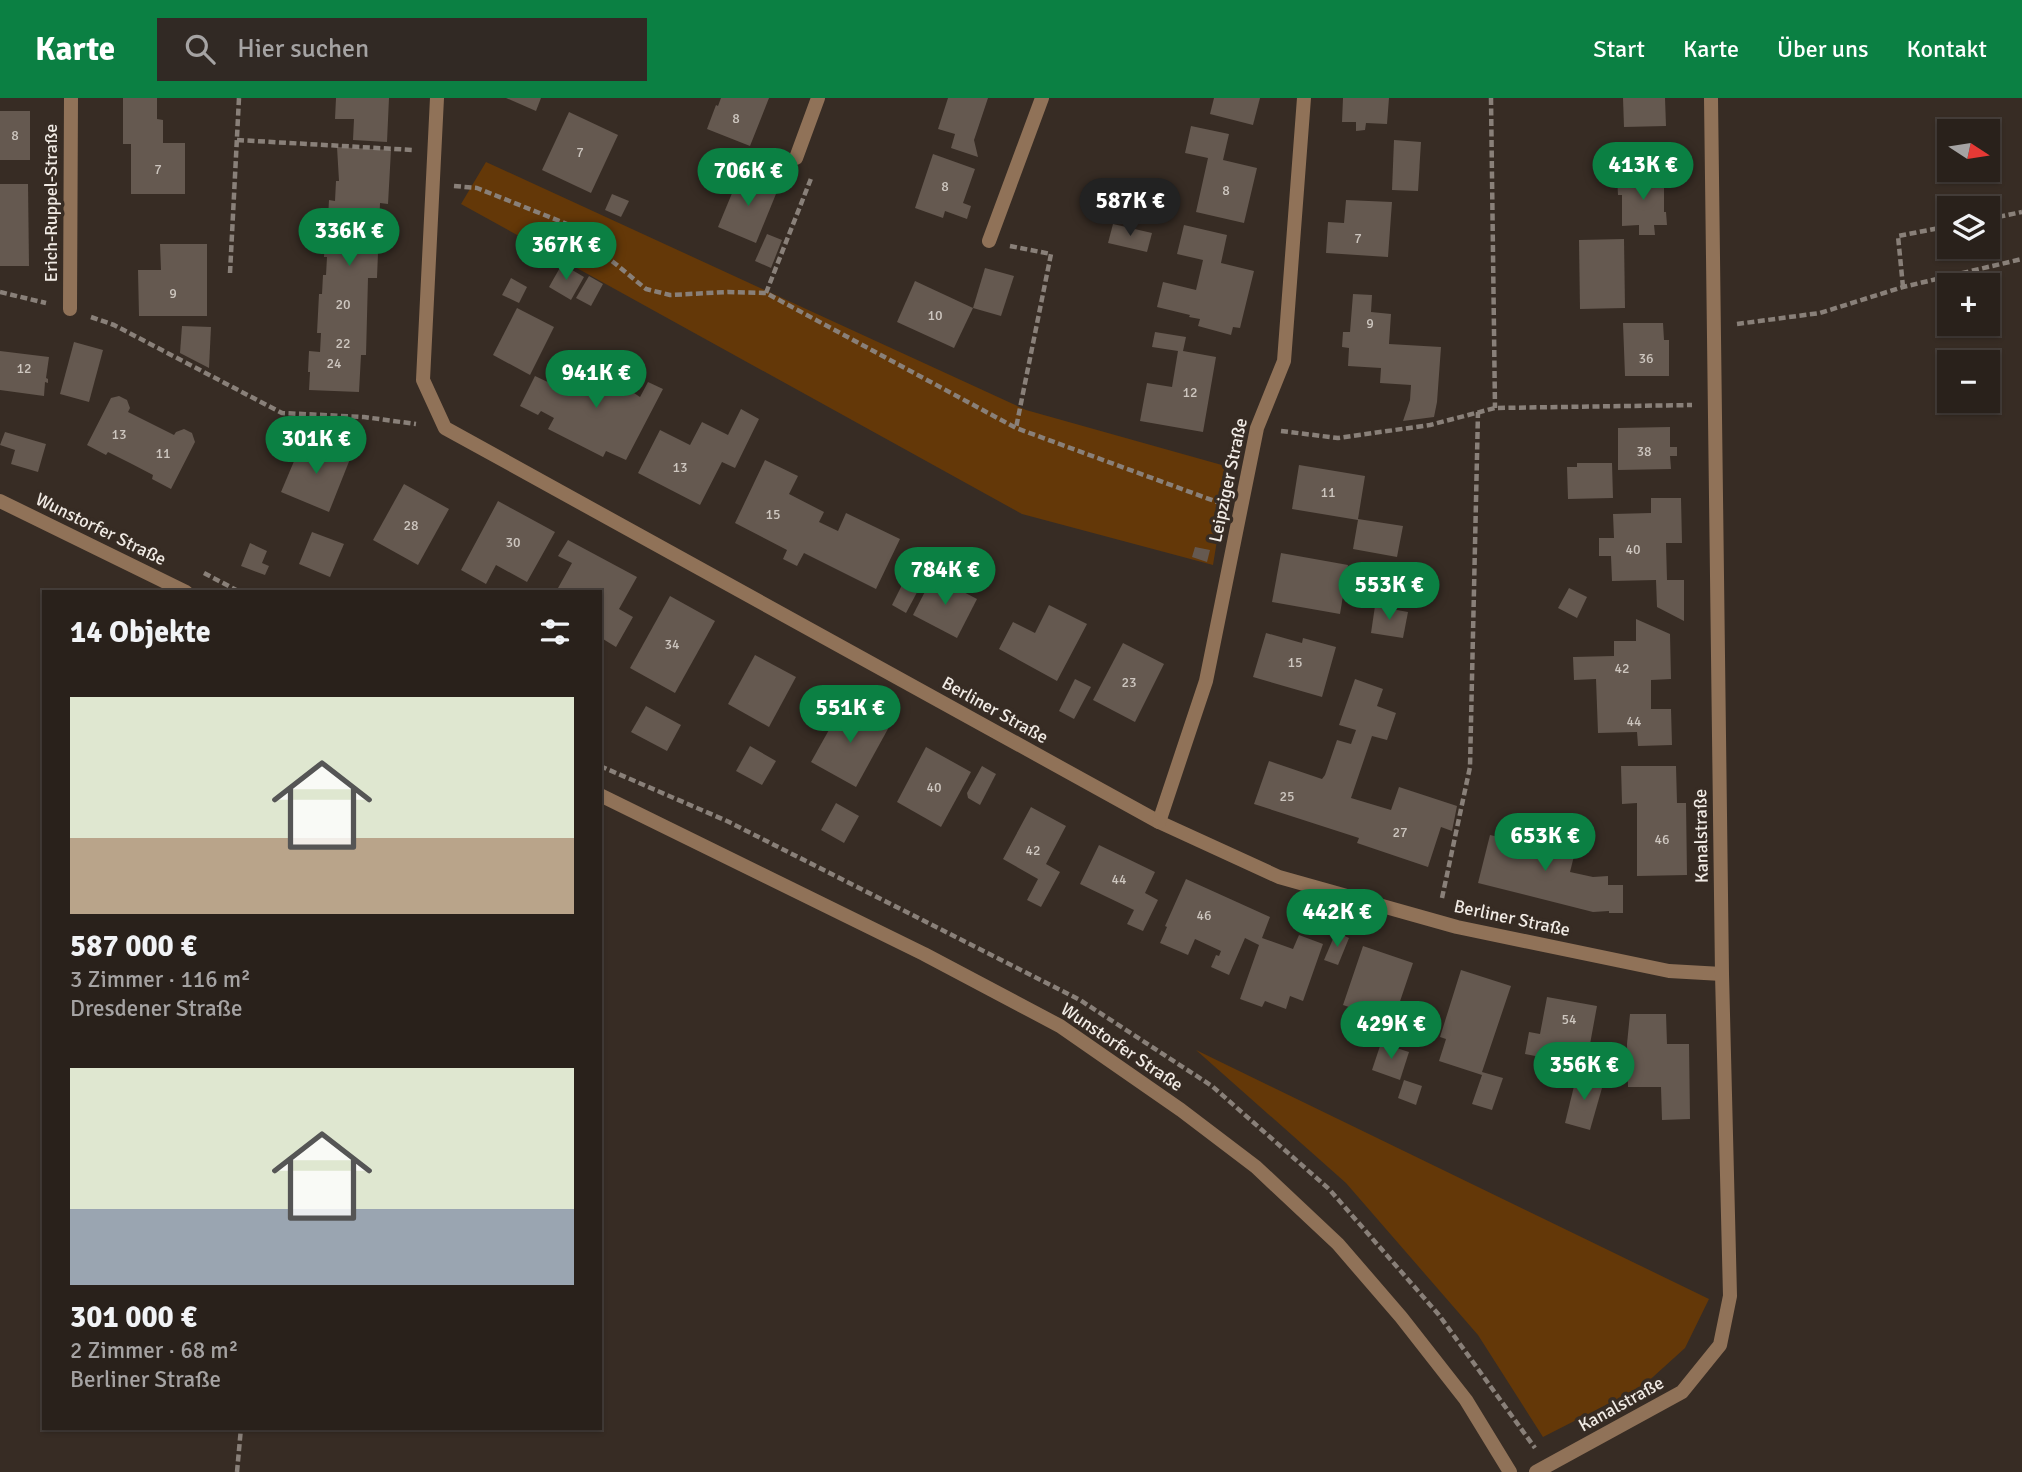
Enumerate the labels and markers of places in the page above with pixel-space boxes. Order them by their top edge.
pin: 413K € [1586,142,1700,202]
pin: 706K € [691,148,805,208]
pin: 587K € [1073,178,1187,238]
pin: 336K € [292,208,406,268]
pin: 367K € [509,222,623,282]
pin: 941K € [539,350,653,410]
pin: 301K € [259,416,373,476]
pin: 784K € [888,547,1002,607]
pin: 553K € [1332,562,1446,622]
pin: 551K € [793,686,907,745]
pin: 653K € [1488,814,1602,873]
pin: 442K € [1280,890,1394,949]
pin: 429K € [1334,1002,1448,1061]
pin: 356K € [1527,1042,1641,1102]

